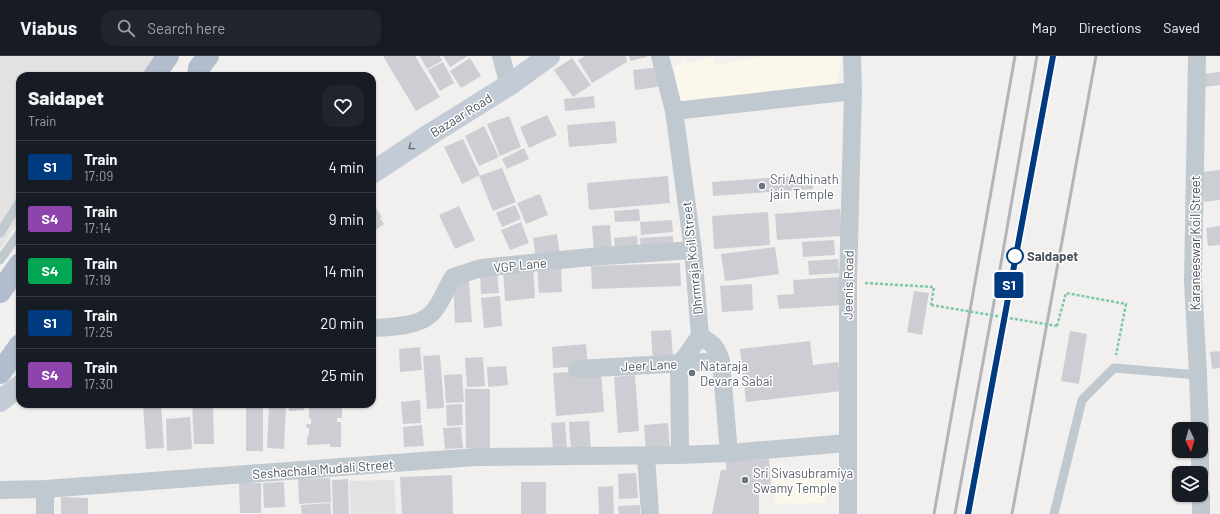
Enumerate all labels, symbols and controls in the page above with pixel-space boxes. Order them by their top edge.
search box [101,10,381,46]
text: Viabus [20,16,77,39]
icon: search [115,17,137,39]
text: Search here [147,19,225,37]
text: Map [1032,19,1057,36]
text: Directions [1079,19,1141,36]
text: Saved [1163,19,1200,36]
button: heart [322,85,364,127]
text: Saidapet [28,86,104,109]
street label: Bazaar Road [427,90,495,140]
text: Train [28,113,56,129]
one-way arrow [409,142,416,149]
text: Train [84,150,118,168]
text: S1 [43,158,57,175]
text: 4 min [328,158,364,176]
text: 17:09 [84,168,113,184]
place label: Sri Adhinath jain Temple [769,171,839,202]
street label: Karaneeswar Koil Street [1187,176,1203,310]
marker: Sri Adhinath jain Temple [757,181,767,191]
street label: Dhrmraja Koil Street [678,201,706,315]
text: Train [84,202,118,220]
text: S4 [42,210,58,227]
text: 9 min [329,210,364,228]
text: 17:14 [84,220,111,236]
marker: Saidapet [1006,247,1024,265]
place label: Saidapet [1027,248,1078,264]
street label: Jeenis Road [839,250,857,320]
text: Train [84,254,118,272]
street label: VGP Lane [493,254,548,276]
text: S4 [42,262,58,279]
text: 14 min [323,262,364,280]
text: 17:19 [84,272,110,288]
line badge: S1 [991,272,1027,298]
text: S1 [1002,276,1016,293]
text: Train [84,306,118,324]
text: S1 [43,314,57,331]
text: 20 min [320,314,364,332]
text: 17:25 [84,324,113,340]
street label: Jeer Lane [620,356,678,374]
text: Train [84,358,118,376]
place label: Nataraja Devara Sabai [700,358,773,389]
text: S4 [42,366,58,383]
text: 25 min [321,366,364,384]
marker: Nataraja Devara Sabai [687,368,697,378]
text: 17:30 [84,376,113,392]
north arrow [1172,422,1208,458]
map controls [1172,422,1208,502]
street label: Seshachala Mudali Street [252,456,394,482]
place label: Sri Sivasubramiya Swamy Temple [753,465,853,496]
button: layers [1172,466,1208,502]
marker: Sri Sivasubramiya Swamy Temple [740,475,750,485]

